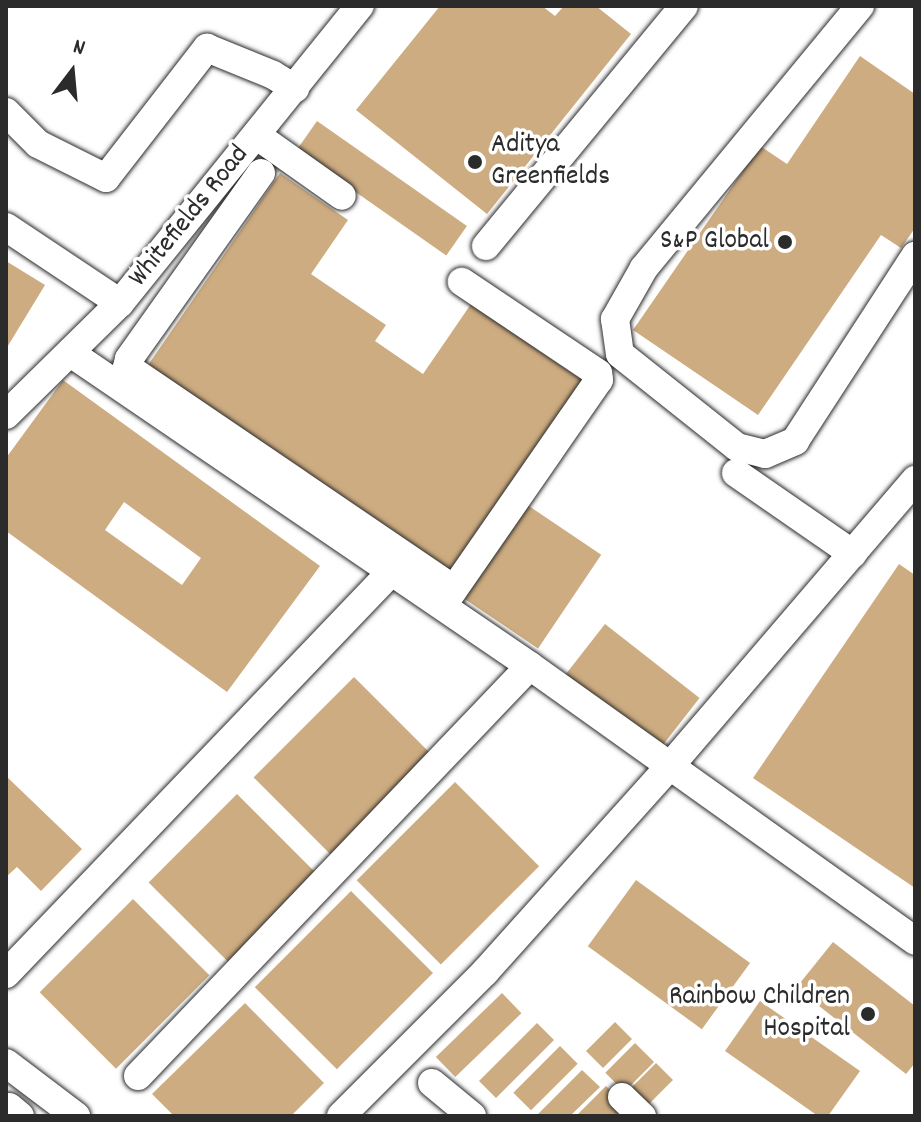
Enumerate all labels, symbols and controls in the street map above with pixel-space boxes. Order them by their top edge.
north arrow [32,32,112,112]
text: N [69,32,88,65]
place label: Aditya Greenfields [491,129,610,195]
street label: Whitefields Road [123,139,257,295]
marker: Aditya Greenfields [466,153,484,171]
place label: S&P Global [660,225,769,259]
marker: S&P Global [776,233,794,251]
place label: Rainbow Children Hospital [669,981,850,1047]
marker: Rainbow Children Hospital [857,1003,879,1025]

